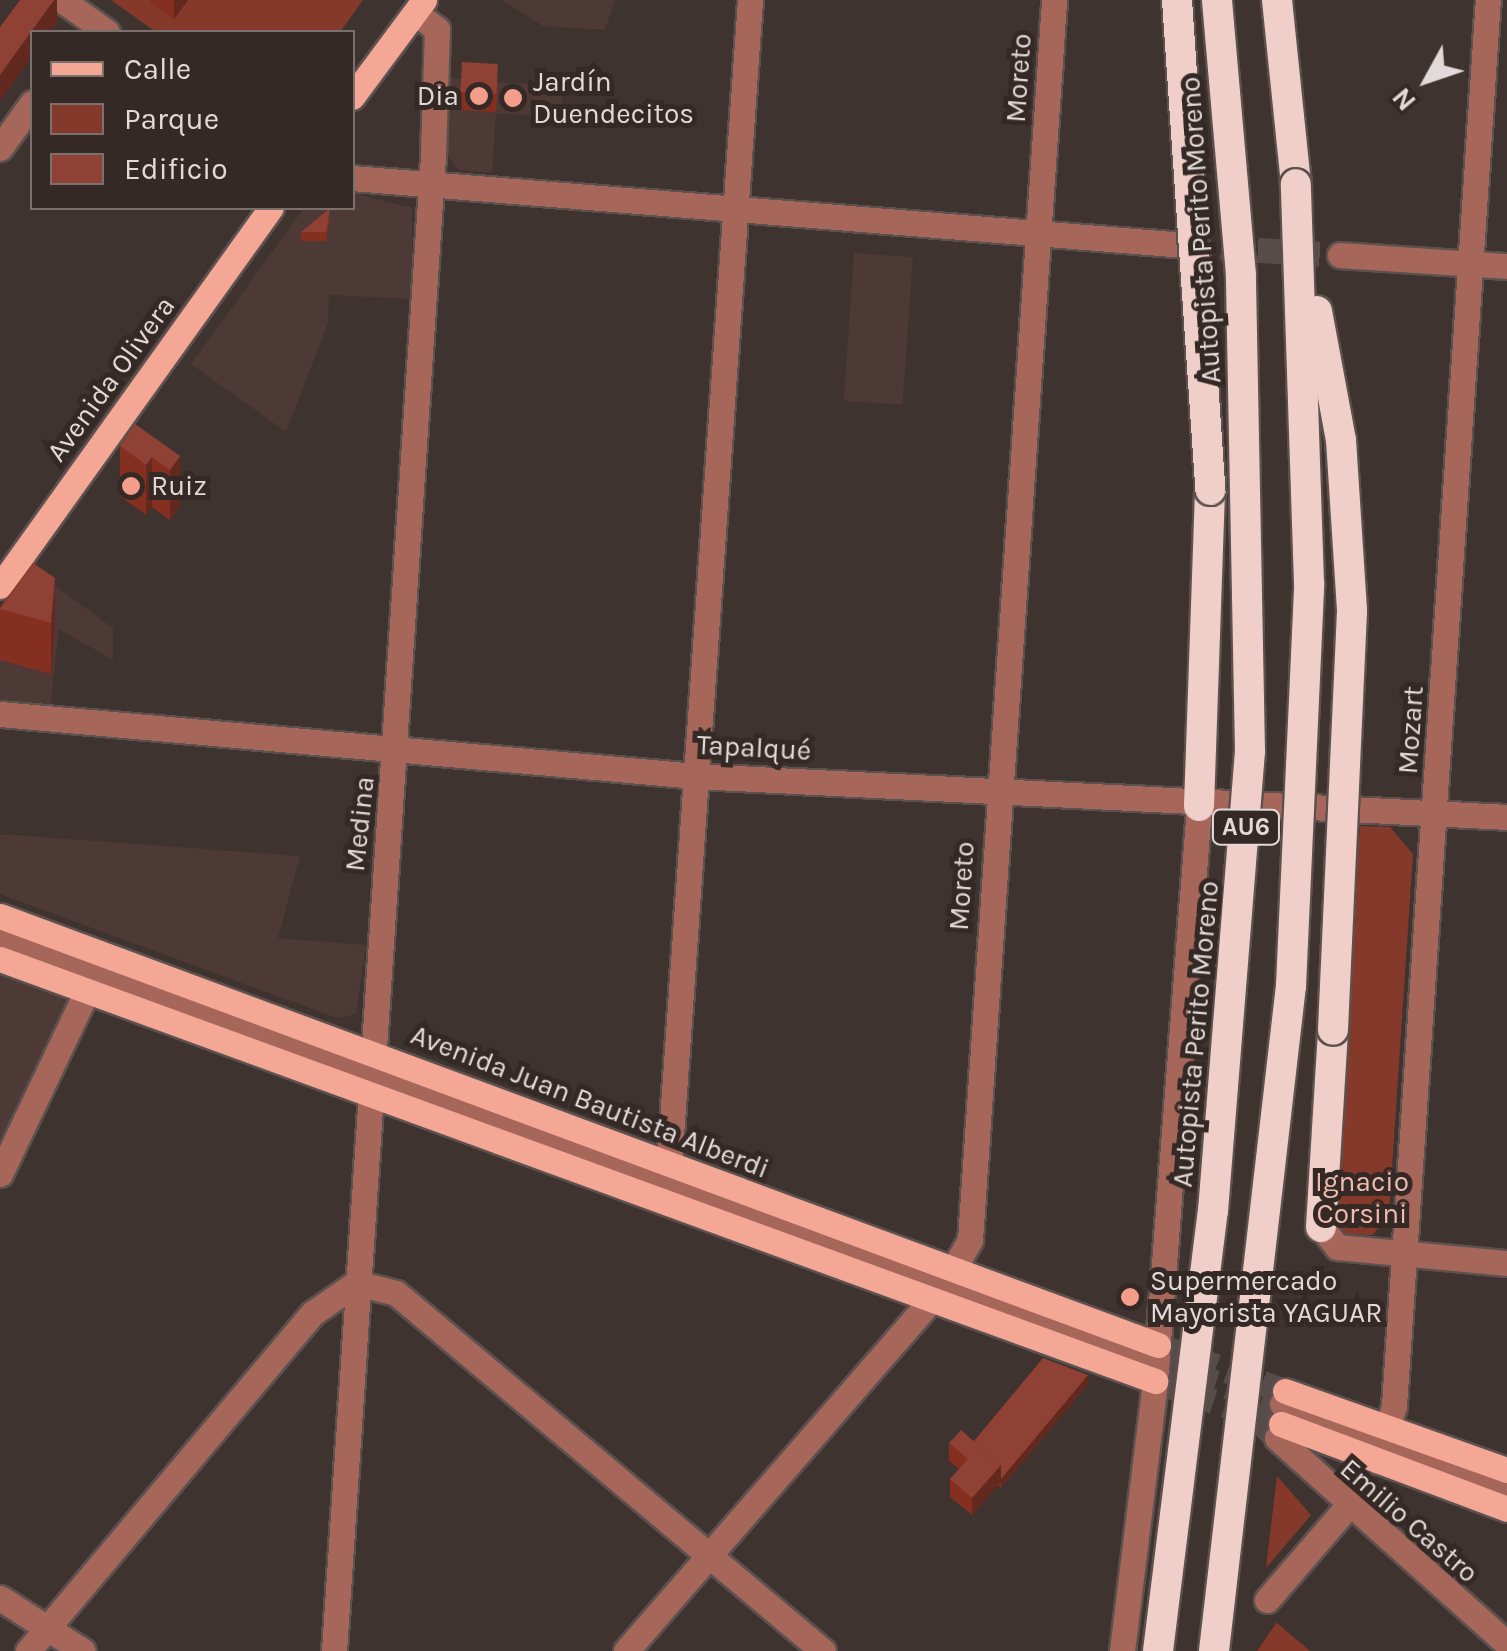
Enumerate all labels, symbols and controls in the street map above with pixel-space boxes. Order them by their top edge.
legend [30,30,355,210]
north arrow [1377,30,1477,130]
street label: Moreto [999,32,1039,124]
text: Calle [124,51,191,87]
place label: Jardín Duendecitos [533,65,694,131]
street label: Autopista Perito Moreno [1174,75,1228,385]
place label: Dia [417,79,459,113]
text: N [1385,81,1423,118]
marker: Dia [468,85,490,107]
marker: Jardín Duendecitos [502,87,524,109]
text: Parque [124,101,219,137]
text: Edificio [124,151,228,187]
street label: Avenida Olivera [40,290,182,468]
place label: Ruiz [151,469,207,503]
marker: Ruiz [120,475,142,497]
street label: Mozart [1391,685,1431,775]
street label: Tapalqué [696,728,812,768]
street label: Medina [338,775,382,873]
road number: AU6 [1211,807,1281,847]
street label: Moreto [942,840,982,932]
street label: Autopista Perito Moreno [1166,879,1226,1189]
street label: Avenida Juan Bautista Alberdi [406,1018,774,1186]
park label: Ignacio Corsini [1315,1165,1409,1231]
place label: Supermercado Mayorista YAGUAR [1150,1264,1382,1330]
marker: Supermercado Mayorista YAGUAR [1119,1286,1141,1308]
street label: Emilio Castro [1333,1452,1485,1590]

